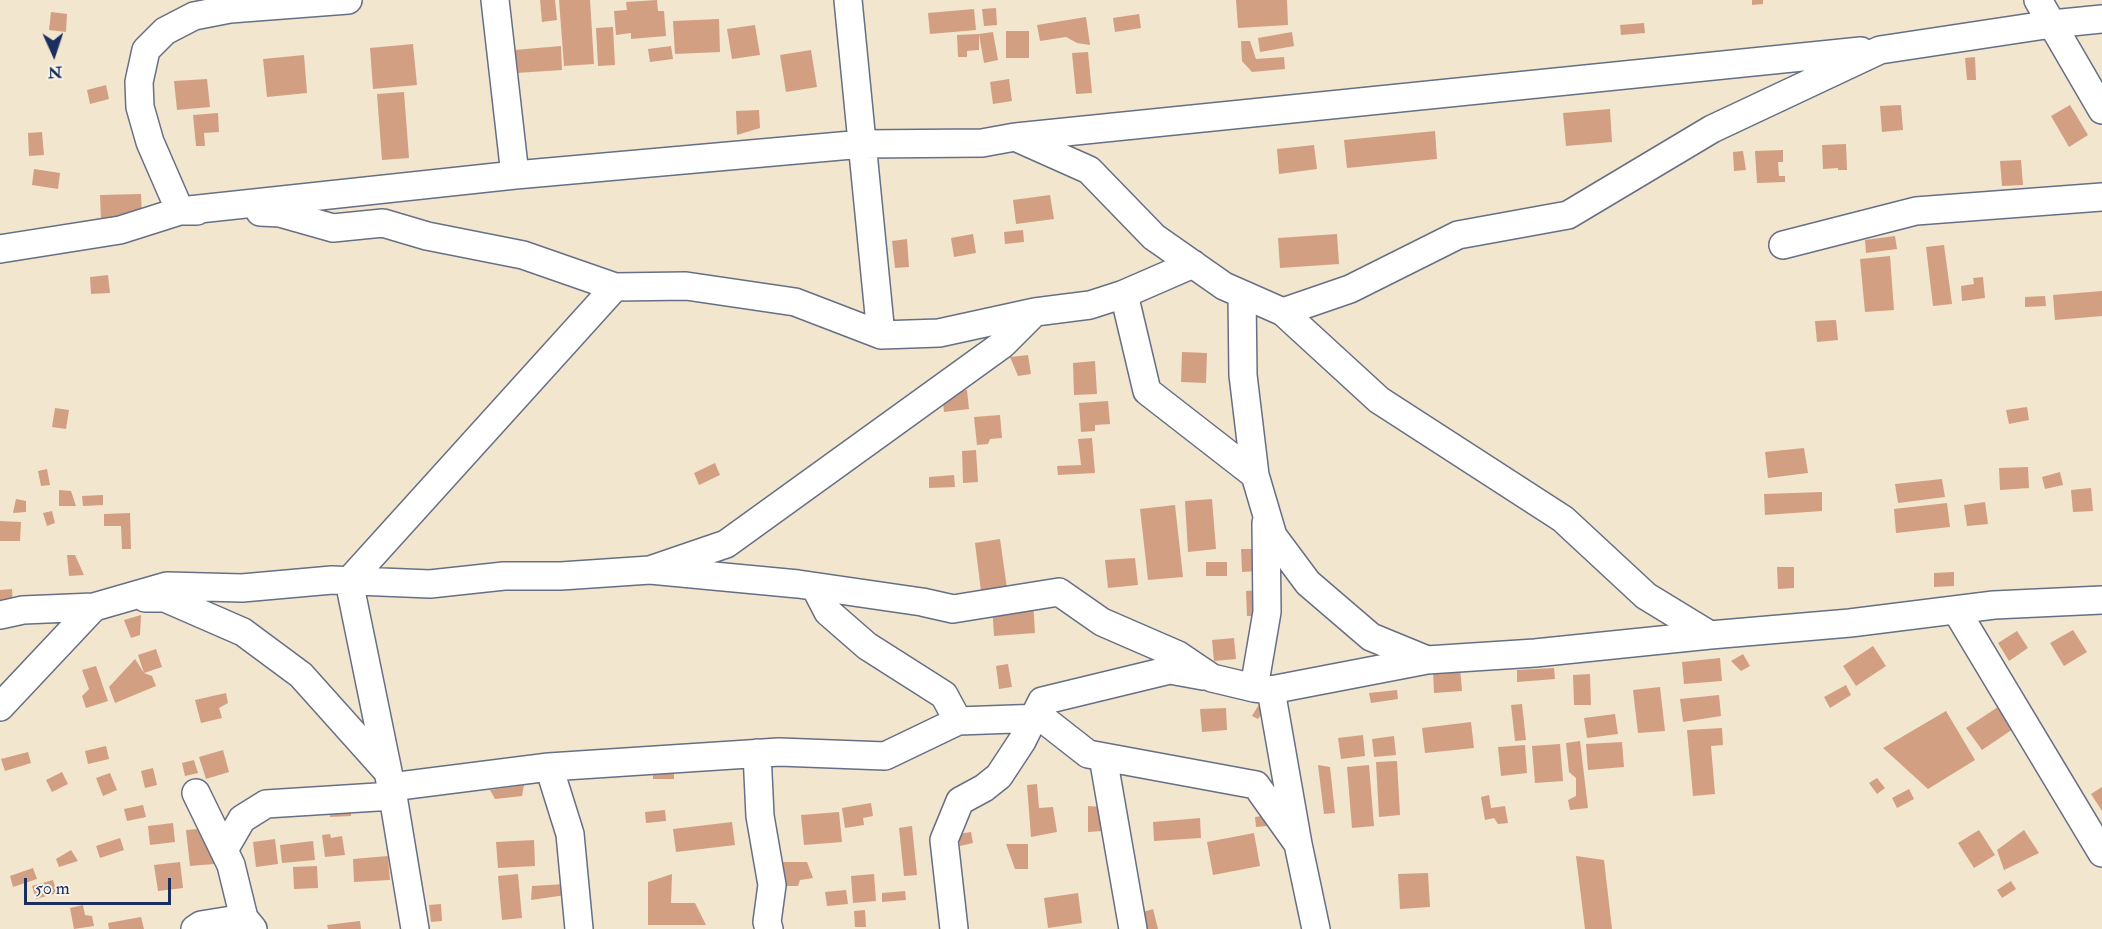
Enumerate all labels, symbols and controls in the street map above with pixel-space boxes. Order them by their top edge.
north arrow [24,24,84,84]
text: N [47,62,63,82]
scale bar [27,866,174,904]
text: 50 m [35,877,70,900]

